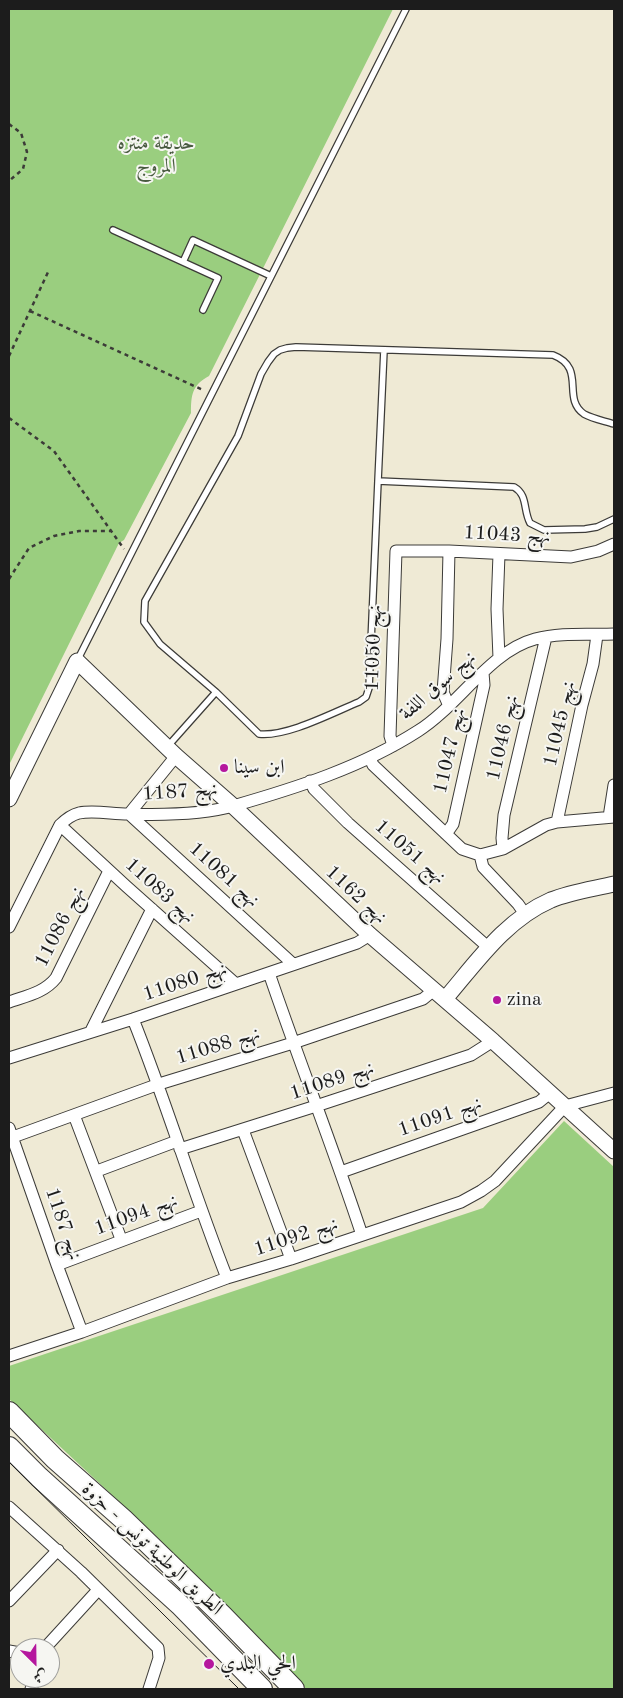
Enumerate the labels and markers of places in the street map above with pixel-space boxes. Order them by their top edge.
place label: ابن سينا [234,756,285,780]
marker: ابن سينا [218,762,230,774]
place label: zina [507,988,542,1012]
marker: zina [491,994,503,1006]
place label: الحي البلدي [220,1652,296,1676]
marker: الحي البلدي [202,1657,216,1671]

